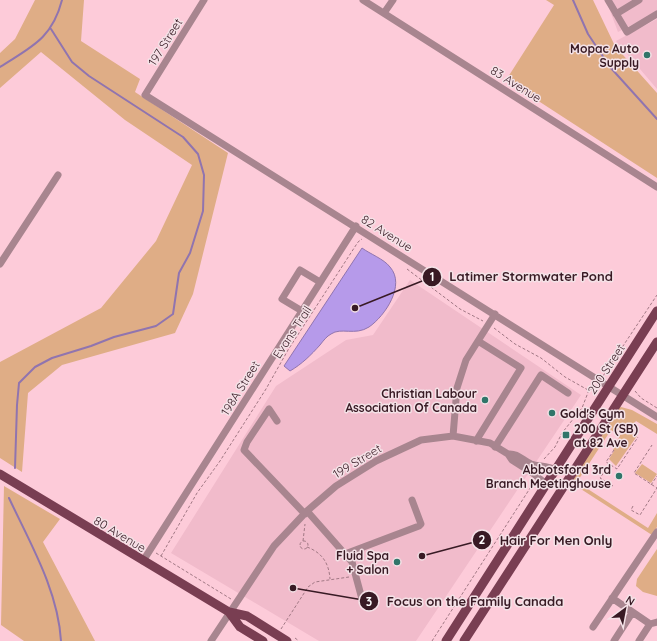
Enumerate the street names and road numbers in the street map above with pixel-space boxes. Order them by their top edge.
street label: 197 Street [145,16,185,68]
street label: 83 Avenue [488,63,544,106]
street label: 82 Avenue [359,211,416,255]
street label: Evans Trail [269,303,315,361]
street label: 200 Street [584,341,628,397]
street label: 198A Street [217,358,263,418]
street label: 199 Street [330,441,384,481]
street label: 80 Avenue [91,513,149,555]

